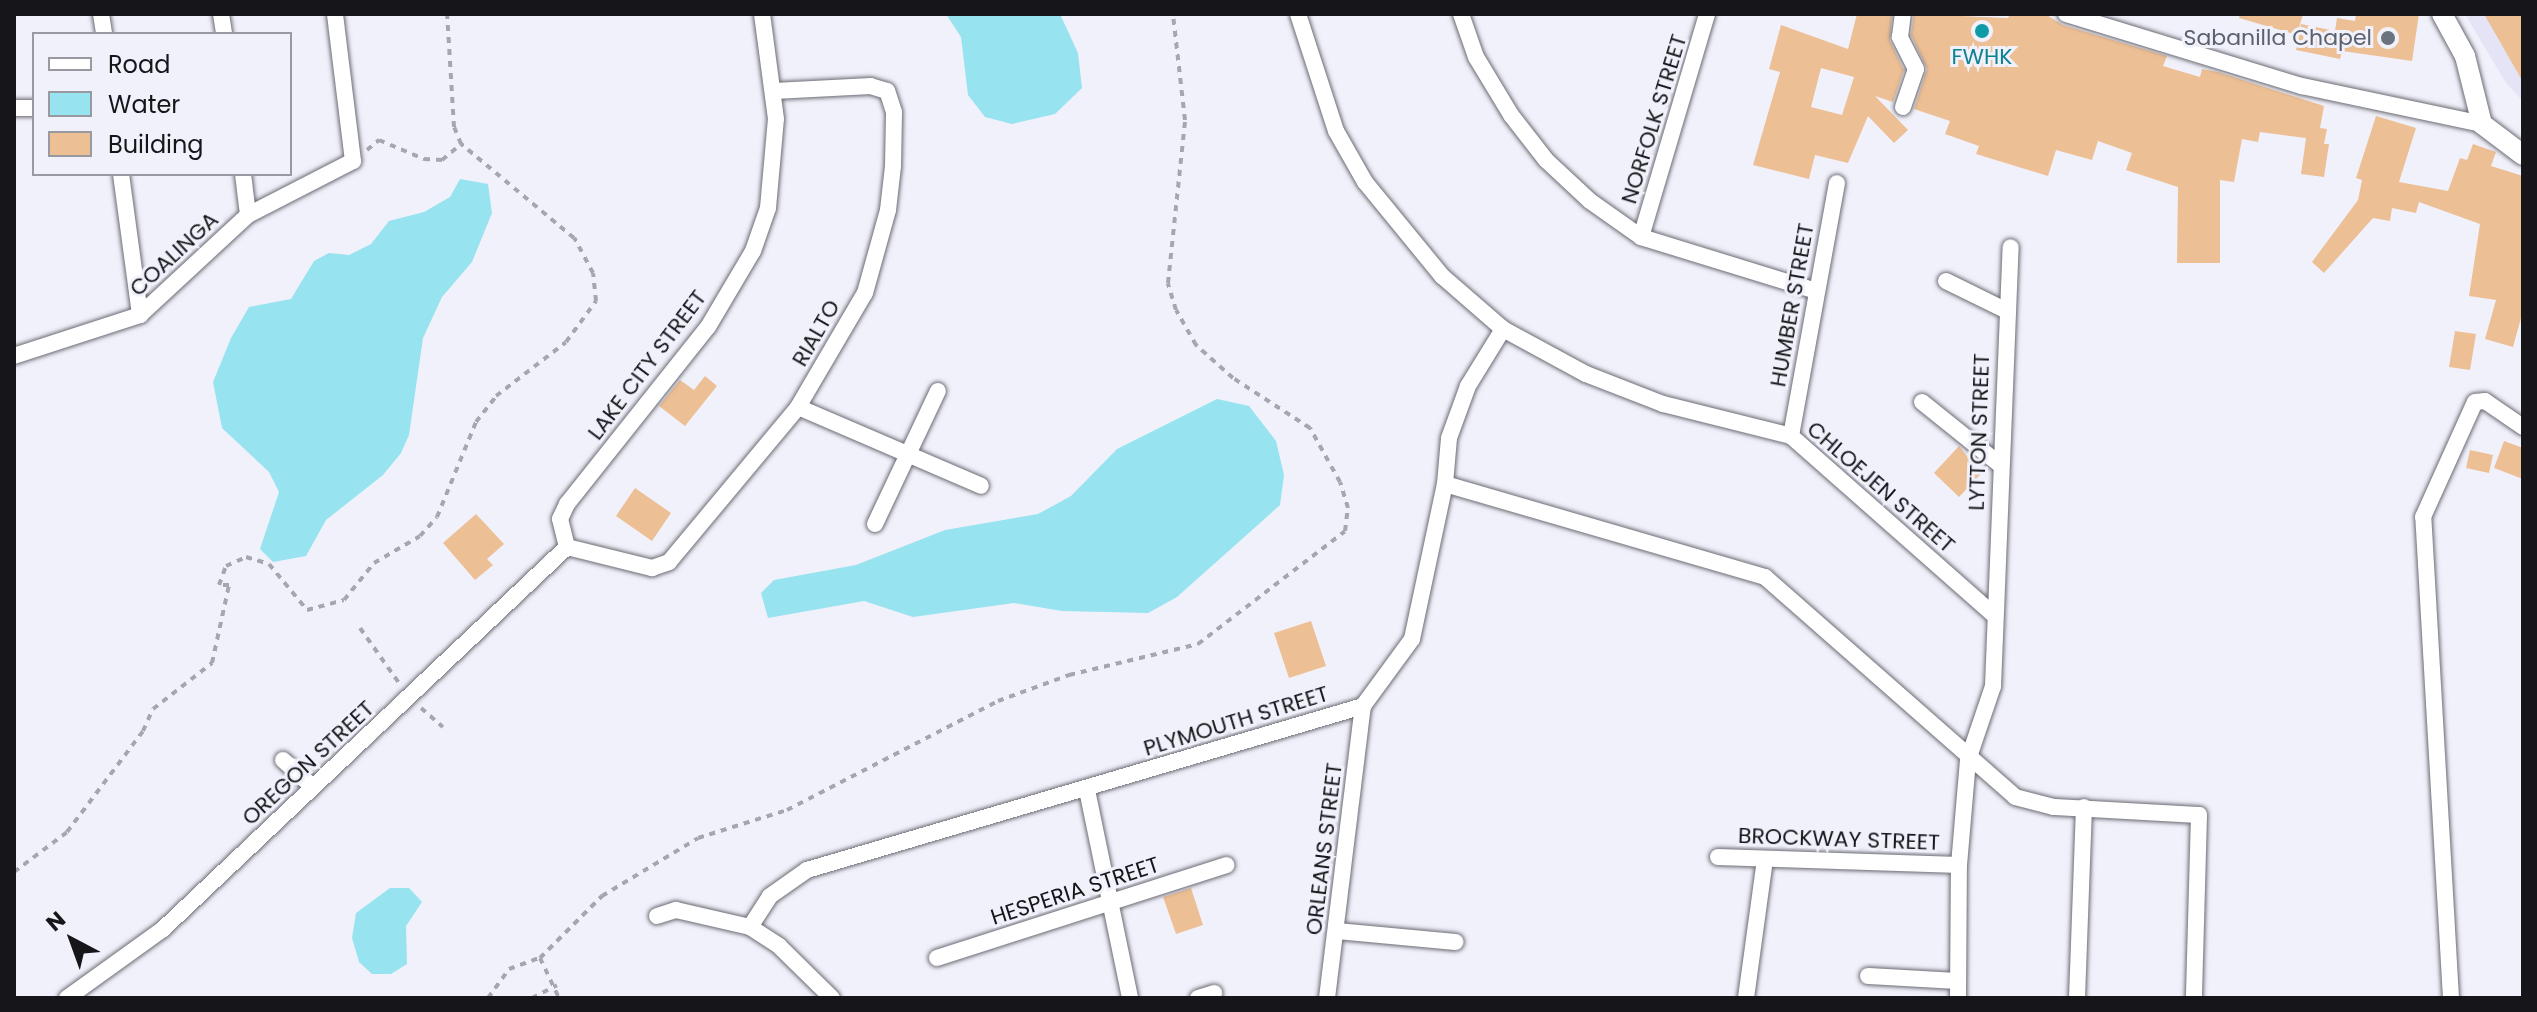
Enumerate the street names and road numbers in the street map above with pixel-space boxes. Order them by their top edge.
street label: NORFOLK STREET [1616,31,1692,207]
street label: COALINGA [124,206,224,302]
street label: HUMBER STREET [1765,221,1819,389]
street label: LAKE CITY STREET [582,285,712,445]
street label: RIALTO [786,295,846,371]
street label: LYTTON STREET [1963,353,1995,511]
street label: CHLOEJEN STREET [1802,416,1960,558]
street label: PLYMOUTH STREET [1140,680,1332,762]
street label: OREGON STREET [237,695,379,831]
street label: ORLEANS STREET [1300,761,1348,937]
street label: BROCKWAY STREET [1738,822,1940,856]
street label: HESPERIA STREET [987,851,1163,931]

